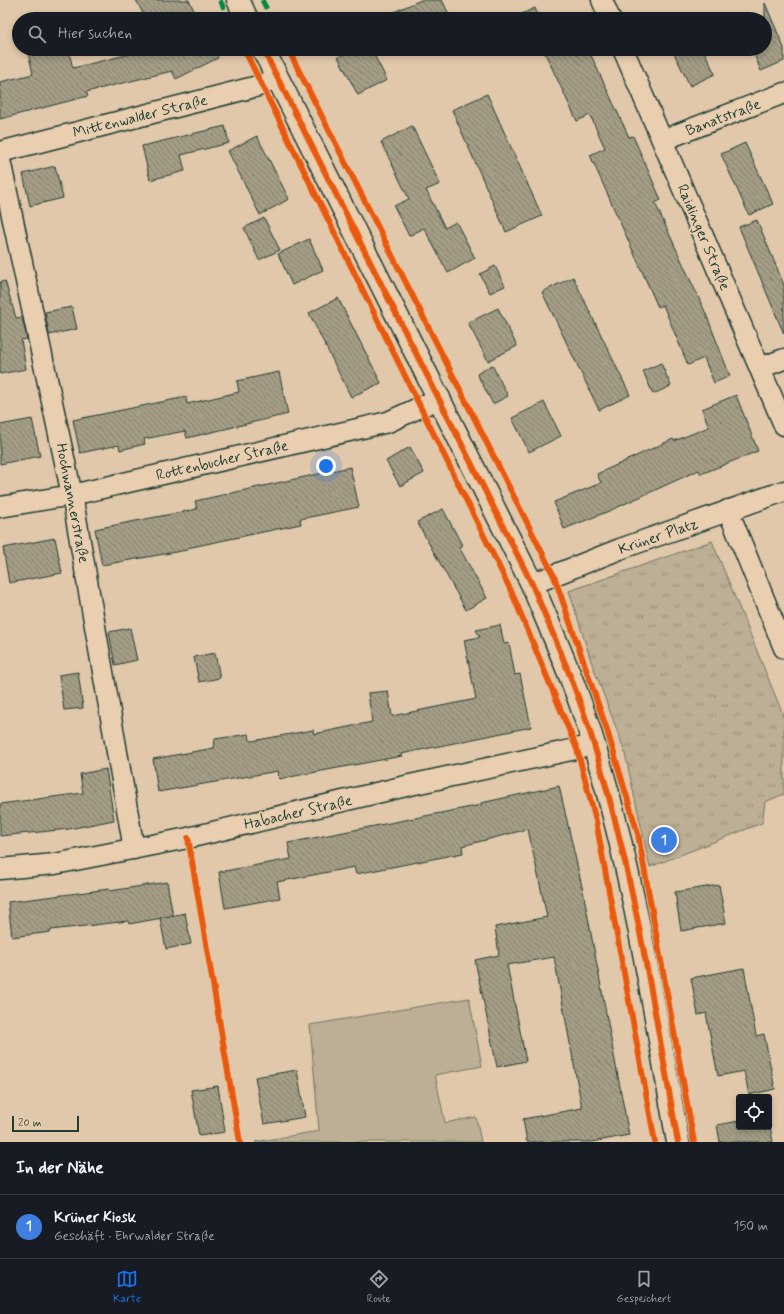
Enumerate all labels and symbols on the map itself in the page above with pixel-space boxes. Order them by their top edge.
street label: Mittenwalder Straße [71,91,210,143]
street label: Banatstraße [683,94,764,141]
street label: Raidinger Straße [672,181,734,294]
street label: Rottenbucher Straße [154,436,290,486]
street label: Hochwannerstraße [51,441,93,565]
your location [316,456,336,476]
street label: Krüner Platz [616,514,701,560]
street label: Habacher Straße [242,791,354,835]
pin: 1 [651,825,677,855]
scale bar [12,1114,79,1133]

